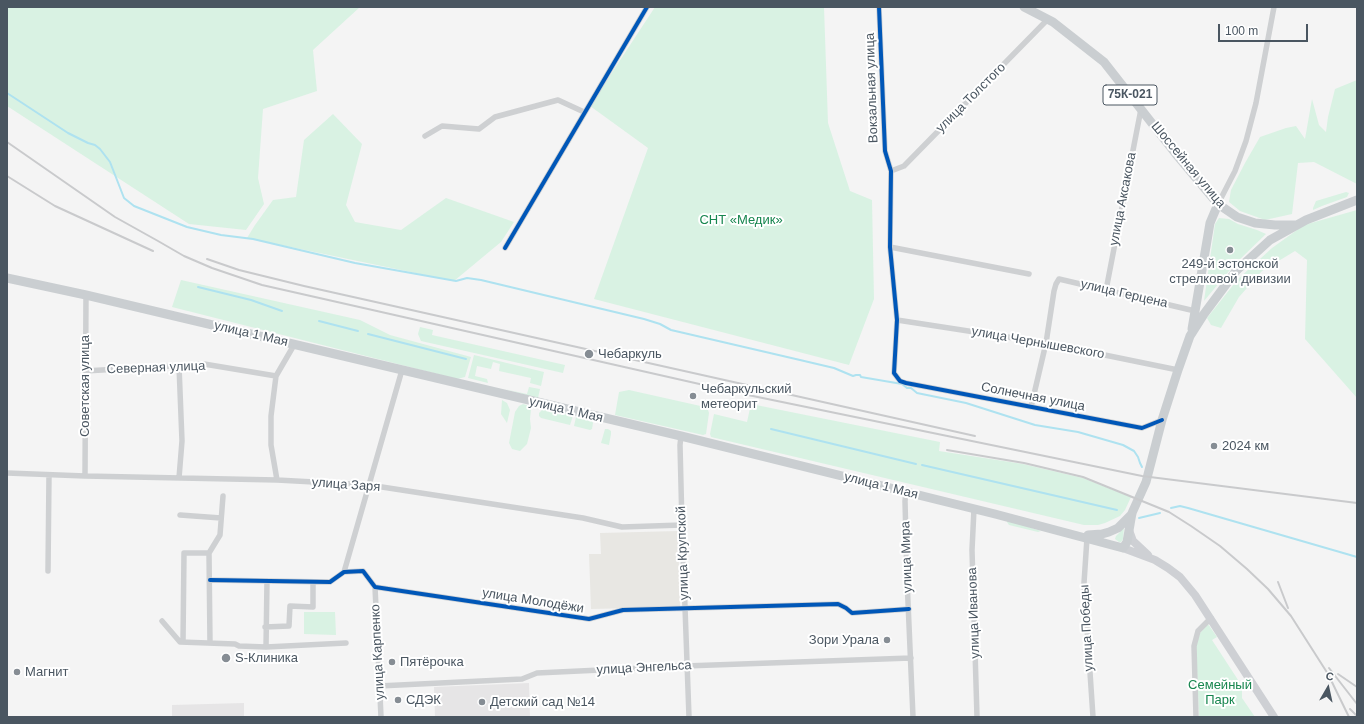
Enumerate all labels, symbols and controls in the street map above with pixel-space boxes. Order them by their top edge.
scale bar [1220,16,1310,42]
text: 100 m [1225,24,1258,38]
street label: Вокзальная улица [862,33,882,143]
street label: улица Толстого [933,60,1009,136]
road number: 75К-021 [1103,85,1157,105]
street label: Шоссейная улица [1147,119,1229,211]
street label: улица Аксакова [1106,151,1140,247]
park label: СНТ «Медик» [699,212,783,228]
marker: 249-й эстонской стрелковой дивизии [1225,245,1235,255]
place label: 249-й эстонской стрелковой дивизии [1169,256,1291,287]
street label: улица Герцена [1079,276,1169,312]
street label: улица 1 Мая [212,318,290,350]
street label: улица Чернышевского [970,324,1106,362]
street label: Советская улица [77,335,93,437]
place label: Чебаркуль [598,346,662,362]
marker: Чебаркуль [583,348,595,360]
street label: Северная улица [106,358,206,378]
street label: Солнечная улица [980,379,1086,415]
place label: Чебаркульский метеорит [701,381,791,412]
marker: Чебаркульский метеорит [688,391,698,401]
street label: улица 1 Мая [527,394,605,426]
place label: 2024 км [1222,438,1269,454]
marker: 2024 км [1209,441,1219,451]
street label: улица 1 Мая [843,469,919,503]
street label: улица Заря [311,475,381,495]
street label: улица Крупской [674,506,692,600]
street label: улица Мира [898,521,916,593]
street label: улица Иванова [965,567,983,659]
street label: улица Победы [1077,584,1097,672]
street label: улица Молодёжи [481,585,585,617]
street label: улица Карпенко [368,604,388,700]
place label: Зори Урала [809,632,879,648]
marker: Зори Урала [882,635,892,645]
place label: S-Клиника [235,650,298,666]
marker: S-Клиника [220,652,232,664]
place label: Пятёрочка [400,654,464,670]
marker: Пятёрочка [387,657,397,667]
street label: улица Энгельса [596,658,692,678]
place label: Магнит [25,664,68,680]
marker: Магнит [12,667,22,677]
north arrow [1308,668,1348,708]
text: С [1325,670,1335,683]
park label: Семейный Парк [1188,677,1252,708]
place label: СДЭК [406,692,441,708]
place label: Детский сад №14 [490,694,595,710]
marker: СДЭК [393,695,403,705]
marker: Детский сад №14 [477,697,487,707]

